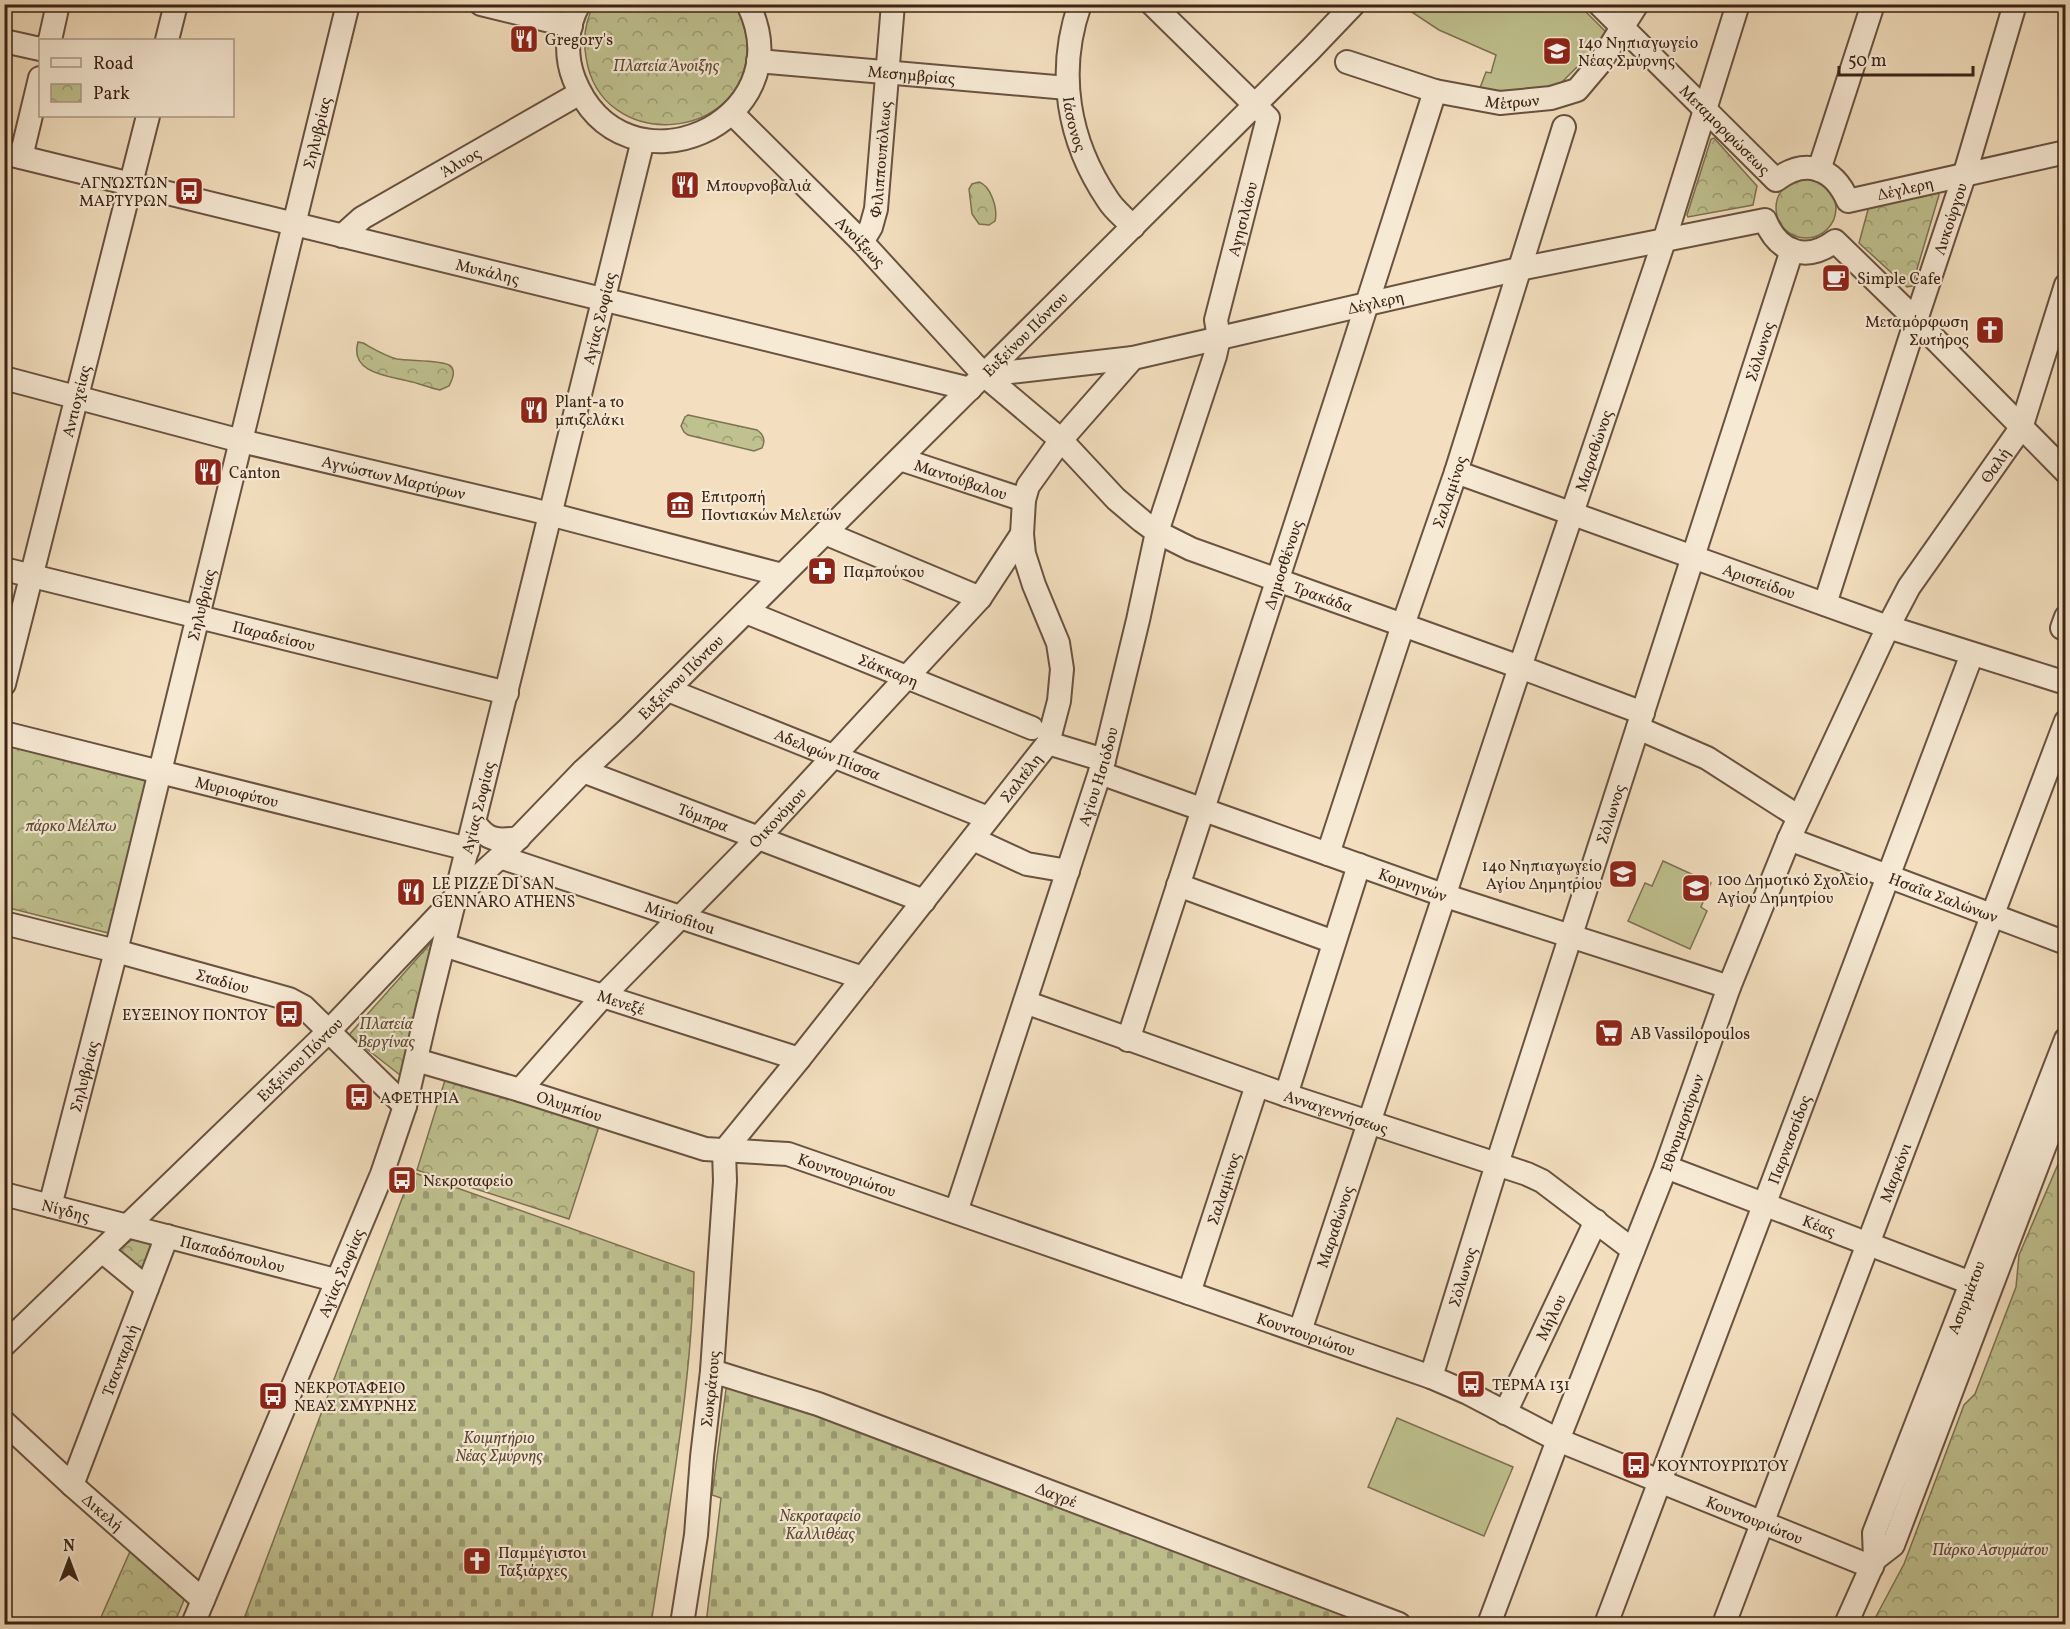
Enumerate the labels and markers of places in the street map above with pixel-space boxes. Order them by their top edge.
restaurant icon: Gregory's [508,23,540,55]
place label: Gregory's [545,30,613,52]
place label: 14ο Νηπιαγωγείο Νέας Σμύρνης [1578,33,1698,73]
school or university icon: 14ο Νηπιαγωγείο Νέας Σμύρνης [1541,35,1573,67]
restaurant icon: Μπουρνοβαλιά [669,169,701,201]
place label: ΑΓΝΏΣΤΩΝ ΜΑΡΤΥΡΩΝ [79,173,168,213]
bus stop icon: ΑΓΝΏΣΤΩΝ ΜΑΡΤΥΡΩΝ [173,175,205,207]
place label: Μπουρνοβαλιά [706,176,812,198]
cafe icon: Simple Cafe [1820,262,1852,294]
place label: Simple Cafe [1857,269,1941,291]
place label: Μεταμόρφωση Σωτήρος [1865,312,1969,352]
church icon: Μεταμόρφωση Σωτήρος [1974,314,2006,346]
place label: Plant-a το μπιζελάκι [555,392,625,432]
restaurant icon: Plant-a το μπιζελάκι [518,394,550,426]
restaurant icon: Canton [192,456,224,488]
place label: Canton [229,463,281,485]
place label: Επιτροπή Ποντιακών Μελετών [701,487,841,527]
museum icon: Επιτροπή Ποντιακών Μελετών [664,489,696,521]
pharmacy icon: Παμπούκου [806,555,838,587]
place label: Παμπούκου [843,562,924,584]
place label: 14ο Νηπιαγωγείο Αγίου Δημητρίου [1482,856,1602,896]
school or university icon: 14ο Νηπιαγωγείο Αγίου Δημητρίου [1607,858,1639,890]
place label: 10ο Δημοτικό Σχολείο Αγίου Δημητρίου [1717,870,1868,910]
school or university icon: 10ο Δημοτικό Σχολείο Αγίου Δημητρίου [1680,872,1712,904]
place label: LE PIZZE DI SAN GENNARO ATHENS [432,874,575,914]
restaurant icon: LE PIZZE DI SAN GENNARO ATHENS [395,876,427,908]
bus stop icon: ΕΥΞΕΙΝΟΥ ΠΟΝΤΟΥ [273,998,305,1030]
place label: ΕΥΞΕΙΝΟΥ ΠΟΝΤΟΥ [122,1005,268,1027]
supermarket icon: AB Vassilopoulos [1593,1017,1625,1049]
place label: AB Vassilopoulos [1630,1024,1750,1046]
bus stop icon: ΑΦΕΤΗΡΙΑ [343,1081,375,1113]
place label: ΑΦΕΤΗΡΙΑ [380,1088,459,1110]
bus stop icon: Νεκροταφείο [386,1164,418,1196]
place label: Νεκροταφείο [423,1171,513,1193]
bus stop icon: ΤΕΡΜΑ 131 [1455,1368,1487,1400]
place label: ΤΕΡΜΑ 131 [1492,1375,1570,1397]
place label: ΝΕΚΡΟΤΑΦΕΙΟ ΝΕΑΣ ΣΜΥΡΝΗΣ [294,1378,417,1418]
bus stop icon: ΝΕΚΡΟΤΑΦΕΙΟ ΝΕΑΣ ΣΜΥΡΝΗΣ [257,1380,289,1412]
bus stop icon: ΚΟΥΝΤΟΥΡΙΏΤΟΥ [1620,1449,1652,1481]
place label: ΚΟΥΝΤΟΥΡΙΏΤΟΥ [1657,1456,1789,1478]
place label: Παμμέγιστοι Ταξιάρχες [498,1543,587,1583]
church icon: Παμμέγιστοι Ταξιάρχες [461,1545,493,1577]

